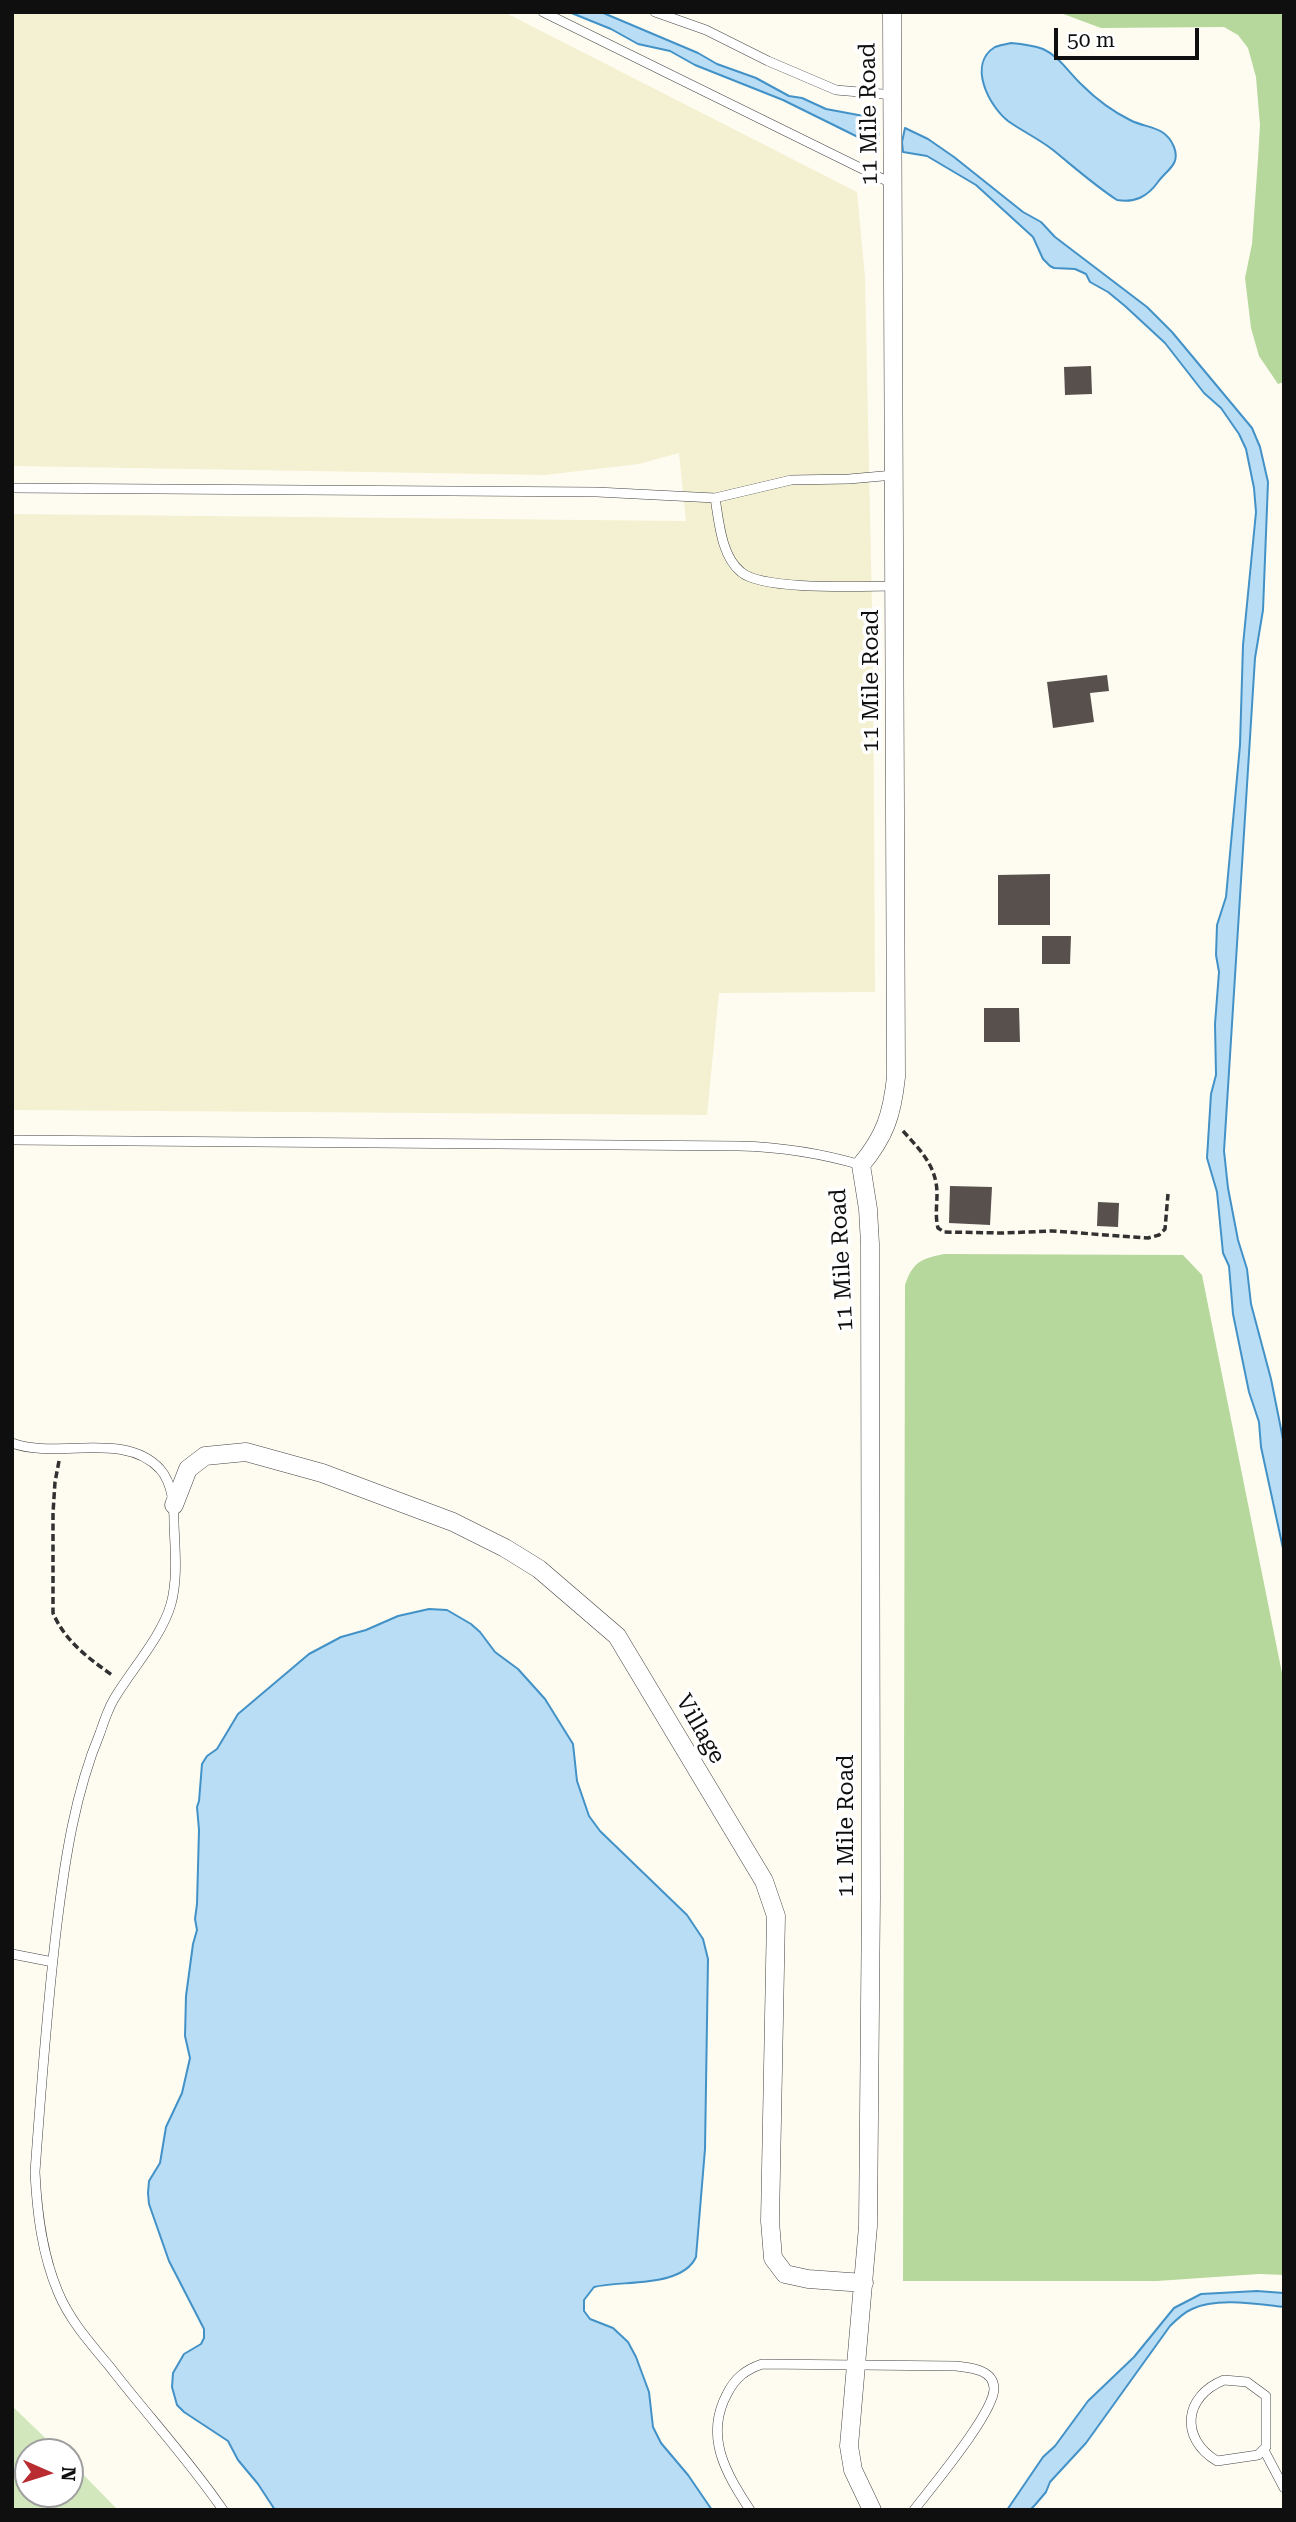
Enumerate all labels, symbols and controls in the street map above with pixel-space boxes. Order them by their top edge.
scale bar [1058,14,1203,58]
text: 50 m [1067,28,1115,52]
street label: 11 Mile Road [854,42,884,186]
street label: 11 Mile Road [857,610,885,752]
street label: 11 Mile Road [824,1188,860,1332]
street label: Village [669,1690,731,1768]
street label: 11 Mile Road [832,1755,860,1897]
north arrow [14,2438,84,2508]
text: N [57,2466,80,2482]

